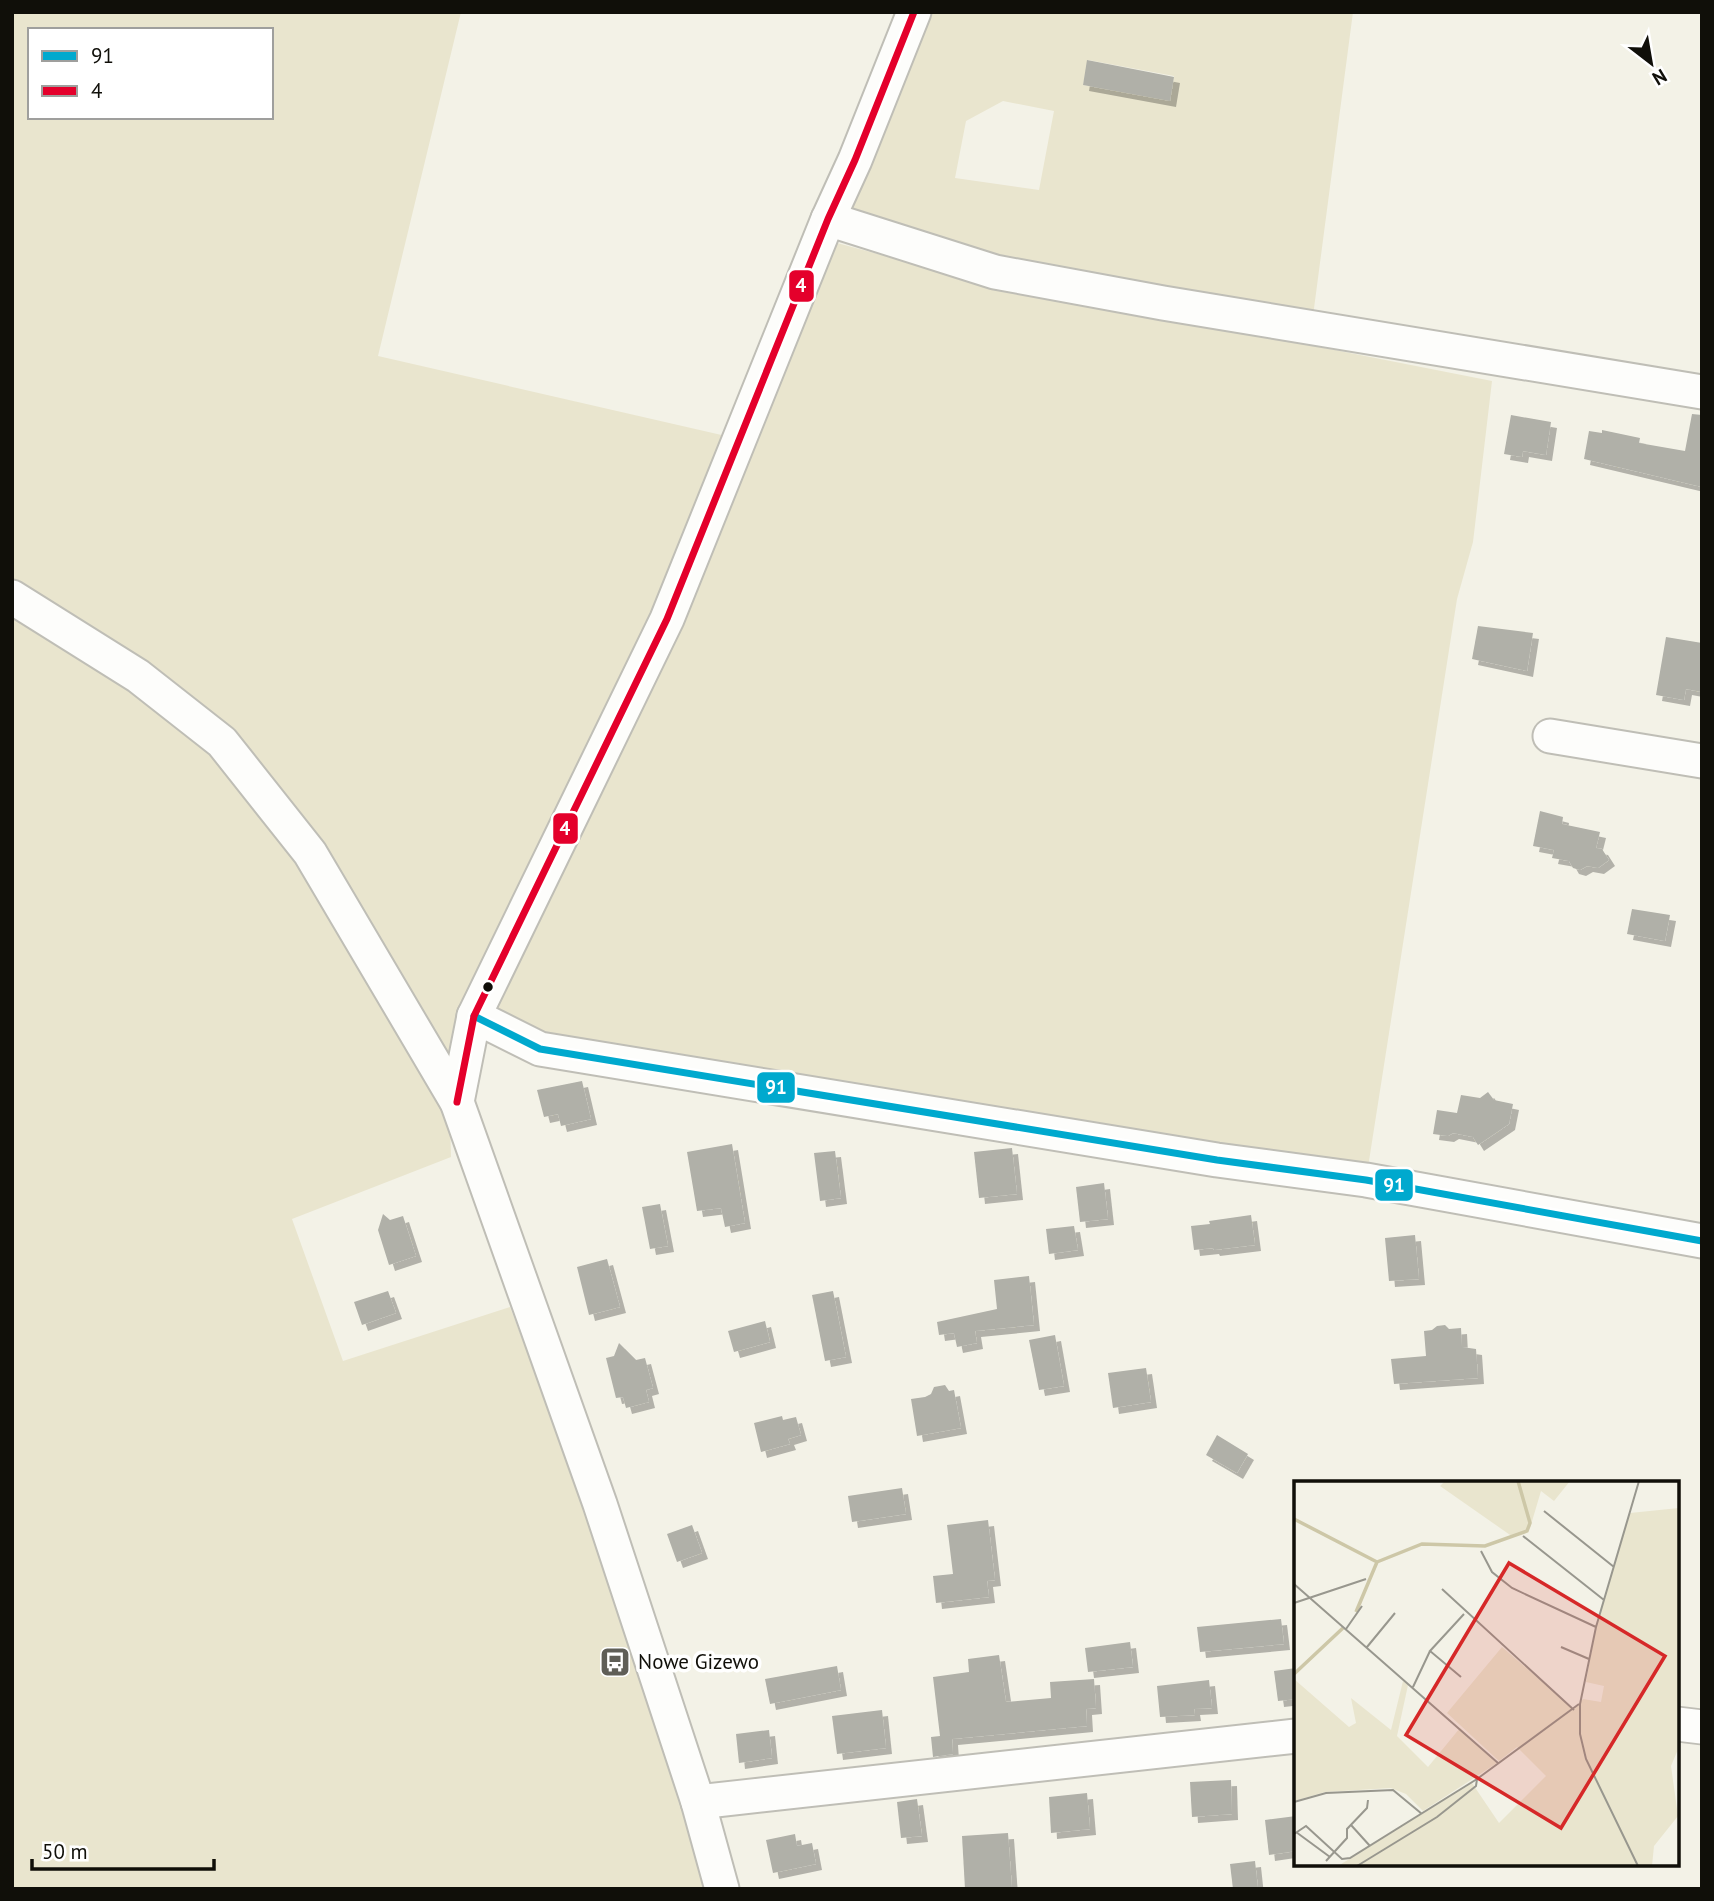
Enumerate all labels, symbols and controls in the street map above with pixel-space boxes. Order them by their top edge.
legend [28,28,273,119]
north arrow [1616,28,1686,98]
text: 91 [91,42,114,69]
text: N [1648,64,1671,91]
text: 4 [91,77,102,104]
line badge: 4 [788,269,815,303]
text: 4 [796,273,807,297]
line badge: 4 [552,812,579,845]
text: 4 [560,816,571,840]
unlabelled marker [481,980,495,994]
line badge: 91 [756,1071,796,1104]
text: 91 [765,1075,787,1099]
line badge: 91 [1374,1168,1414,1202]
text: 91 [1383,1173,1405,1197]
inset map [1294,1481,1679,1866]
bus stop icon: Nowe Gizewo [598,1645,632,1679]
place label: Nowe Gizewo [638,1648,759,1675]
scale bar [32,1828,214,1872]
text: 50 m [42,1838,88,1865]

